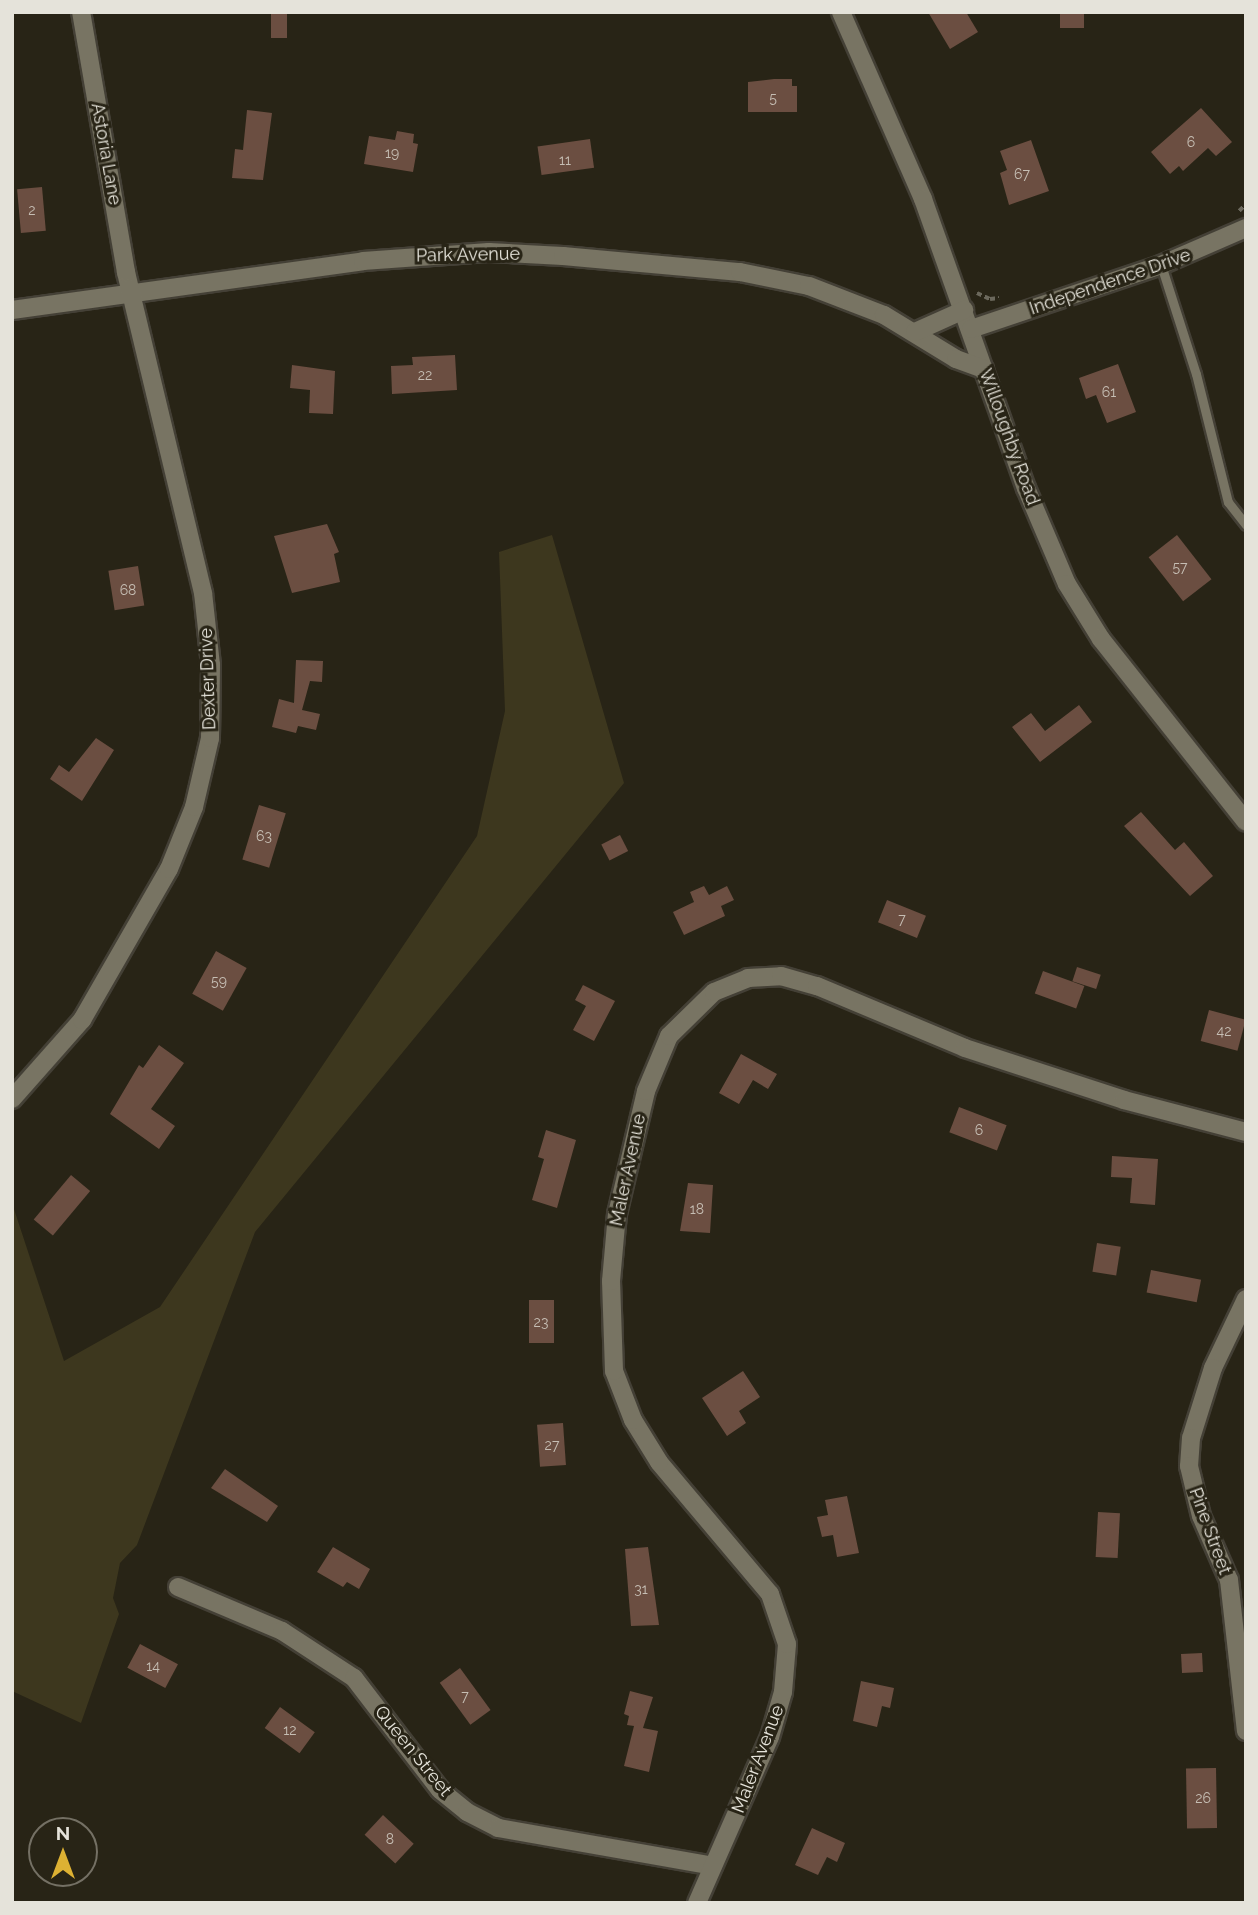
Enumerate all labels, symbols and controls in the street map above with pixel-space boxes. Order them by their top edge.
house number: 5 [769,90,777,106]
street label: Astoria Lane [86,101,126,207]
house number: 6 [1187,134,1195,150]
house number: 19 [385,145,399,161]
house number: 11 [559,152,571,168]
house number: 67 [1014,166,1030,182]
house number: 2 [28,202,36,218]
street label: Park Avenue [416,243,520,267]
street label: Independence Drive [1027,244,1193,320]
street label: Willoughby Road [974,366,1044,508]
house number: 22 [418,367,432,383]
house number: 61 [1102,384,1116,400]
house number: 57 [1172,559,1188,575]
house number: 68 [120,582,136,598]
street label: Dexter Drive [195,627,221,731]
house number: 63 [256,828,272,844]
house number: 7 [898,911,906,927]
house number: 59 [211,973,227,989]
house number: 42 [1217,1023,1231,1039]
street label: Maler Avenue [605,1111,651,1229]
house number: 6 [975,1122,983,1138]
house number: 18 [690,1201,704,1217]
house number: 23 [534,1314,548,1330]
house number: 27 [545,1437,559,1453]
street label: Pine Street [1184,1485,1236,1577]
house number: 31 [634,1581,648,1597]
house number: 14 [146,1658,160,1674]
house number: 7 [461,1688,469,1704]
street label: Queen Street [370,1701,456,1801]
street label: Maler Avenue [727,1701,789,1817]
house number: 12 [283,1722,297,1738]
house number: 26 [1195,1790,1211,1806]
north arrow [28,1817,98,1887]
text: N [56,1822,70,1844]
house number: 8 [386,1831,394,1847]

